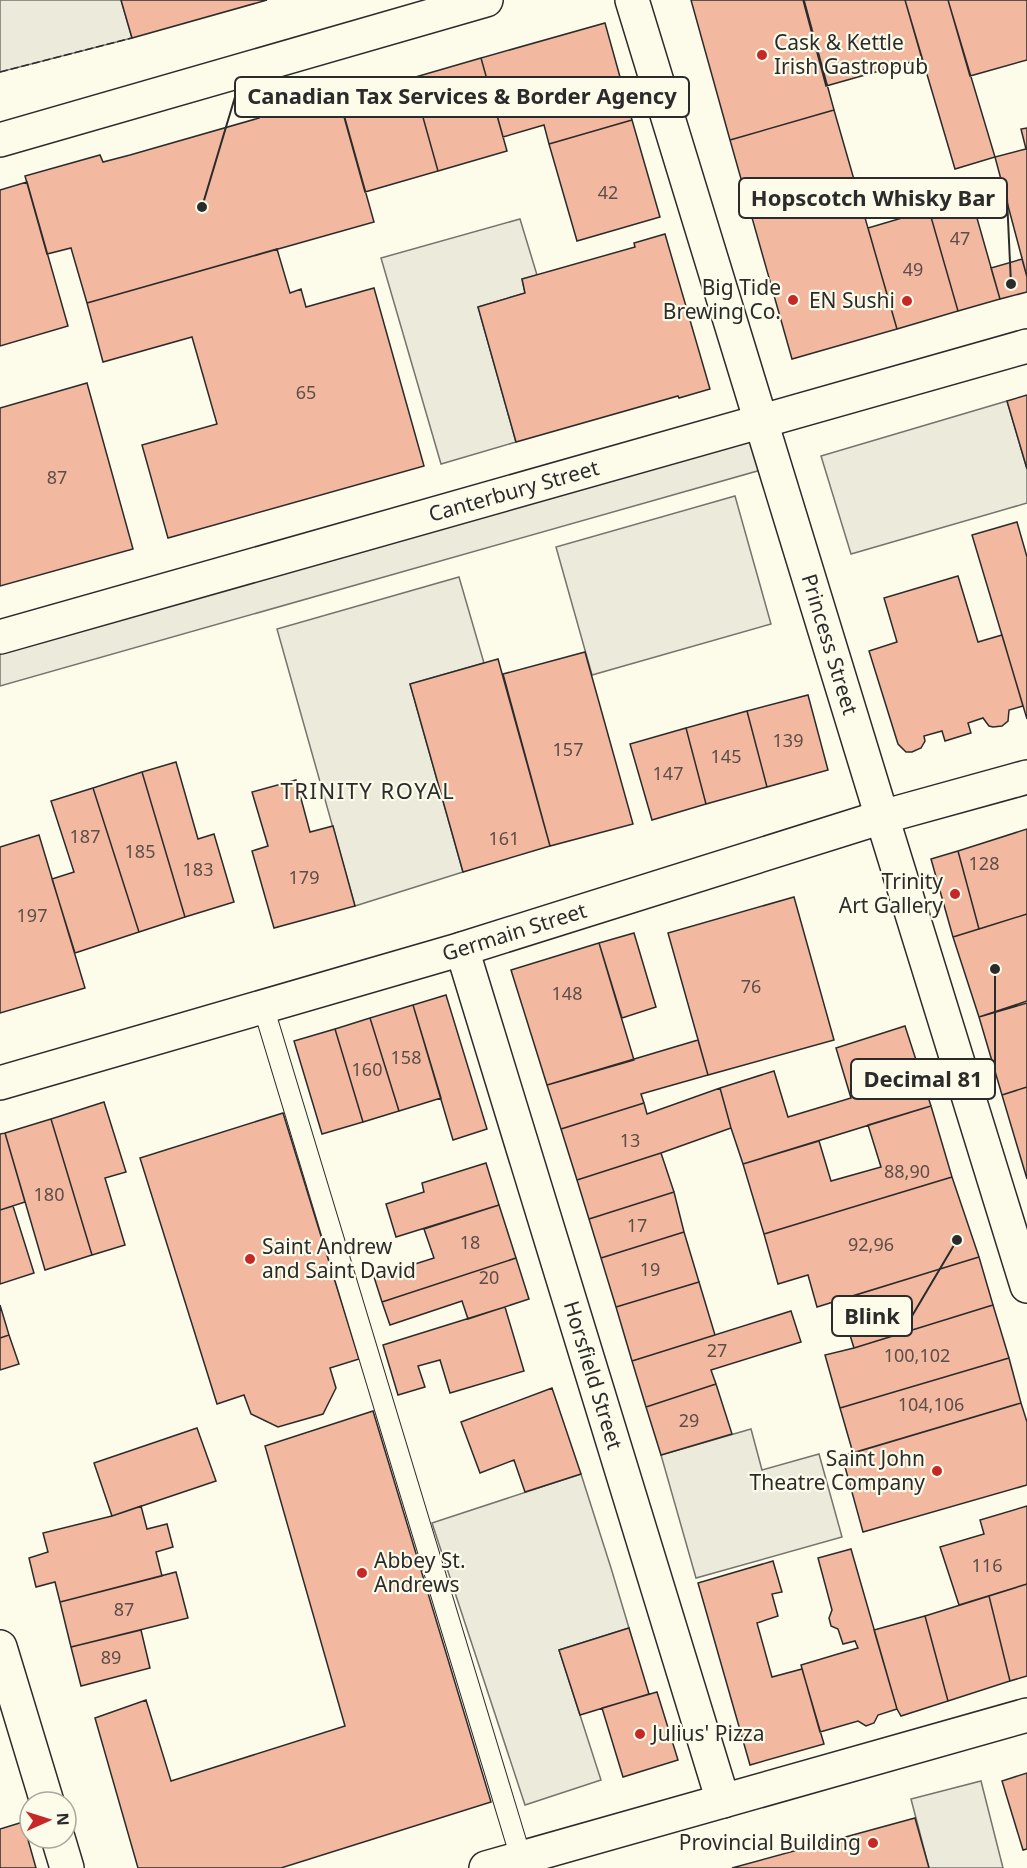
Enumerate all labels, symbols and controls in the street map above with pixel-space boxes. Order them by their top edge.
place label: Cask & Kettle Irish Gastropub [774,28,928,80]
marker: Cask & Kettle Irish Gastropub [755,48,769,62]
callout: Canadian Tax Services & Border Agency [235,77,689,117]
text: Canadian Tax Services & Border Agency [247,80,677,110]
callout: Hopscotch Whisky Bar [739,178,1007,218]
house number: 42 [598,180,618,204]
text: Hopscotch Whisky Bar [751,182,995,212]
house number: 47 [950,226,970,250]
house number: 49 [903,257,923,281]
place label: Big Tide Brewing Co. [663,273,781,325]
place label: EN Sushi [809,286,895,314]
marker: Big Tide Brewing Co. [786,293,800,307]
marker: EN Sushi [900,294,914,308]
house number: 65 [296,380,316,404]
street label: Canterbury Street [425,453,602,528]
house number: 87 [47,465,67,489]
street label: Princess Street [795,570,865,719]
house number: 139 [773,728,803,752]
house number: 157 [553,737,583,761]
house number: 145 [711,744,741,768]
house number: 147 [653,761,683,785]
district label: TRINITY ROYAL [281,775,455,805]
house number: 187 [70,824,100,848]
house number: 161 [489,826,519,850]
house number: 185 [125,839,155,863]
house number: 128 [969,851,999,875]
house number: 183 [183,857,213,881]
house number: 179 [289,865,319,889]
place label: Trinity Art Gallery [839,867,943,919]
marker: Trinity Art Gallery [948,887,962,901]
street label: Germain Street [439,896,590,967]
house number: 197 [17,903,47,927]
house number: 76 [741,974,761,998]
house number: 148 [552,981,582,1005]
house number: 158 [391,1045,421,1069]
house number: 160 [352,1057,382,1081]
callout: Decimal 81 [851,1059,995,1099]
text: Decimal 81 [863,1063,983,1093]
house number: 13 [620,1128,640,1152]
house number: 88,90 [884,1159,930,1183]
house number: 180 [34,1182,64,1206]
house number: 17 [627,1213,647,1237]
house number: 18 [460,1230,480,1254]
place label: Saint Andrew and Saint David [262,1232,416,1284]
house number: 92,96 [848,1232,894,1256]
marker: Saint Andrew and Saint David [243,1252,257,1266]
house number: 19 [640,1257,660,1281]
house number: 20 [479,1265,499,1289]
callout: Blink [832,1296,912,1336]
street label: Horsfield Street [558,1297,630,1453]
text: Blink [844,1300,900,1330]
house number: 27 [707,1338,727,1362]
house number: 100,102 [884,1343,950,1367]
house number: 104,106 [898,1392,964,1416]
house number: 29 [679,1408,699,1432]
place label: Saint John Theatre Company [750,1444,925,1496]
marker: Saint John Theatre Company [930,1464,944,1478]
place label: Abbey St. Andrews [374,1546,466,1598]
house number: 116 [972,1553,1002,1577]
marker: Abbey St. Andrews [355,1566,369,1580]
house number: 87 [114,1597,134,1621]
house number: 89 [101,1645,121,1669]
place label: Julius' Pizza [650,1719,764,1747]
marker: Julius' Pizza [633,1727,647,1741]
north arrow [18,1790,78,1850]
text: N [52,1812,74,1826]
place label: Provincial Building [679,1828,861,1856]
marker: Provincial Building [866,1836,880,1850]

